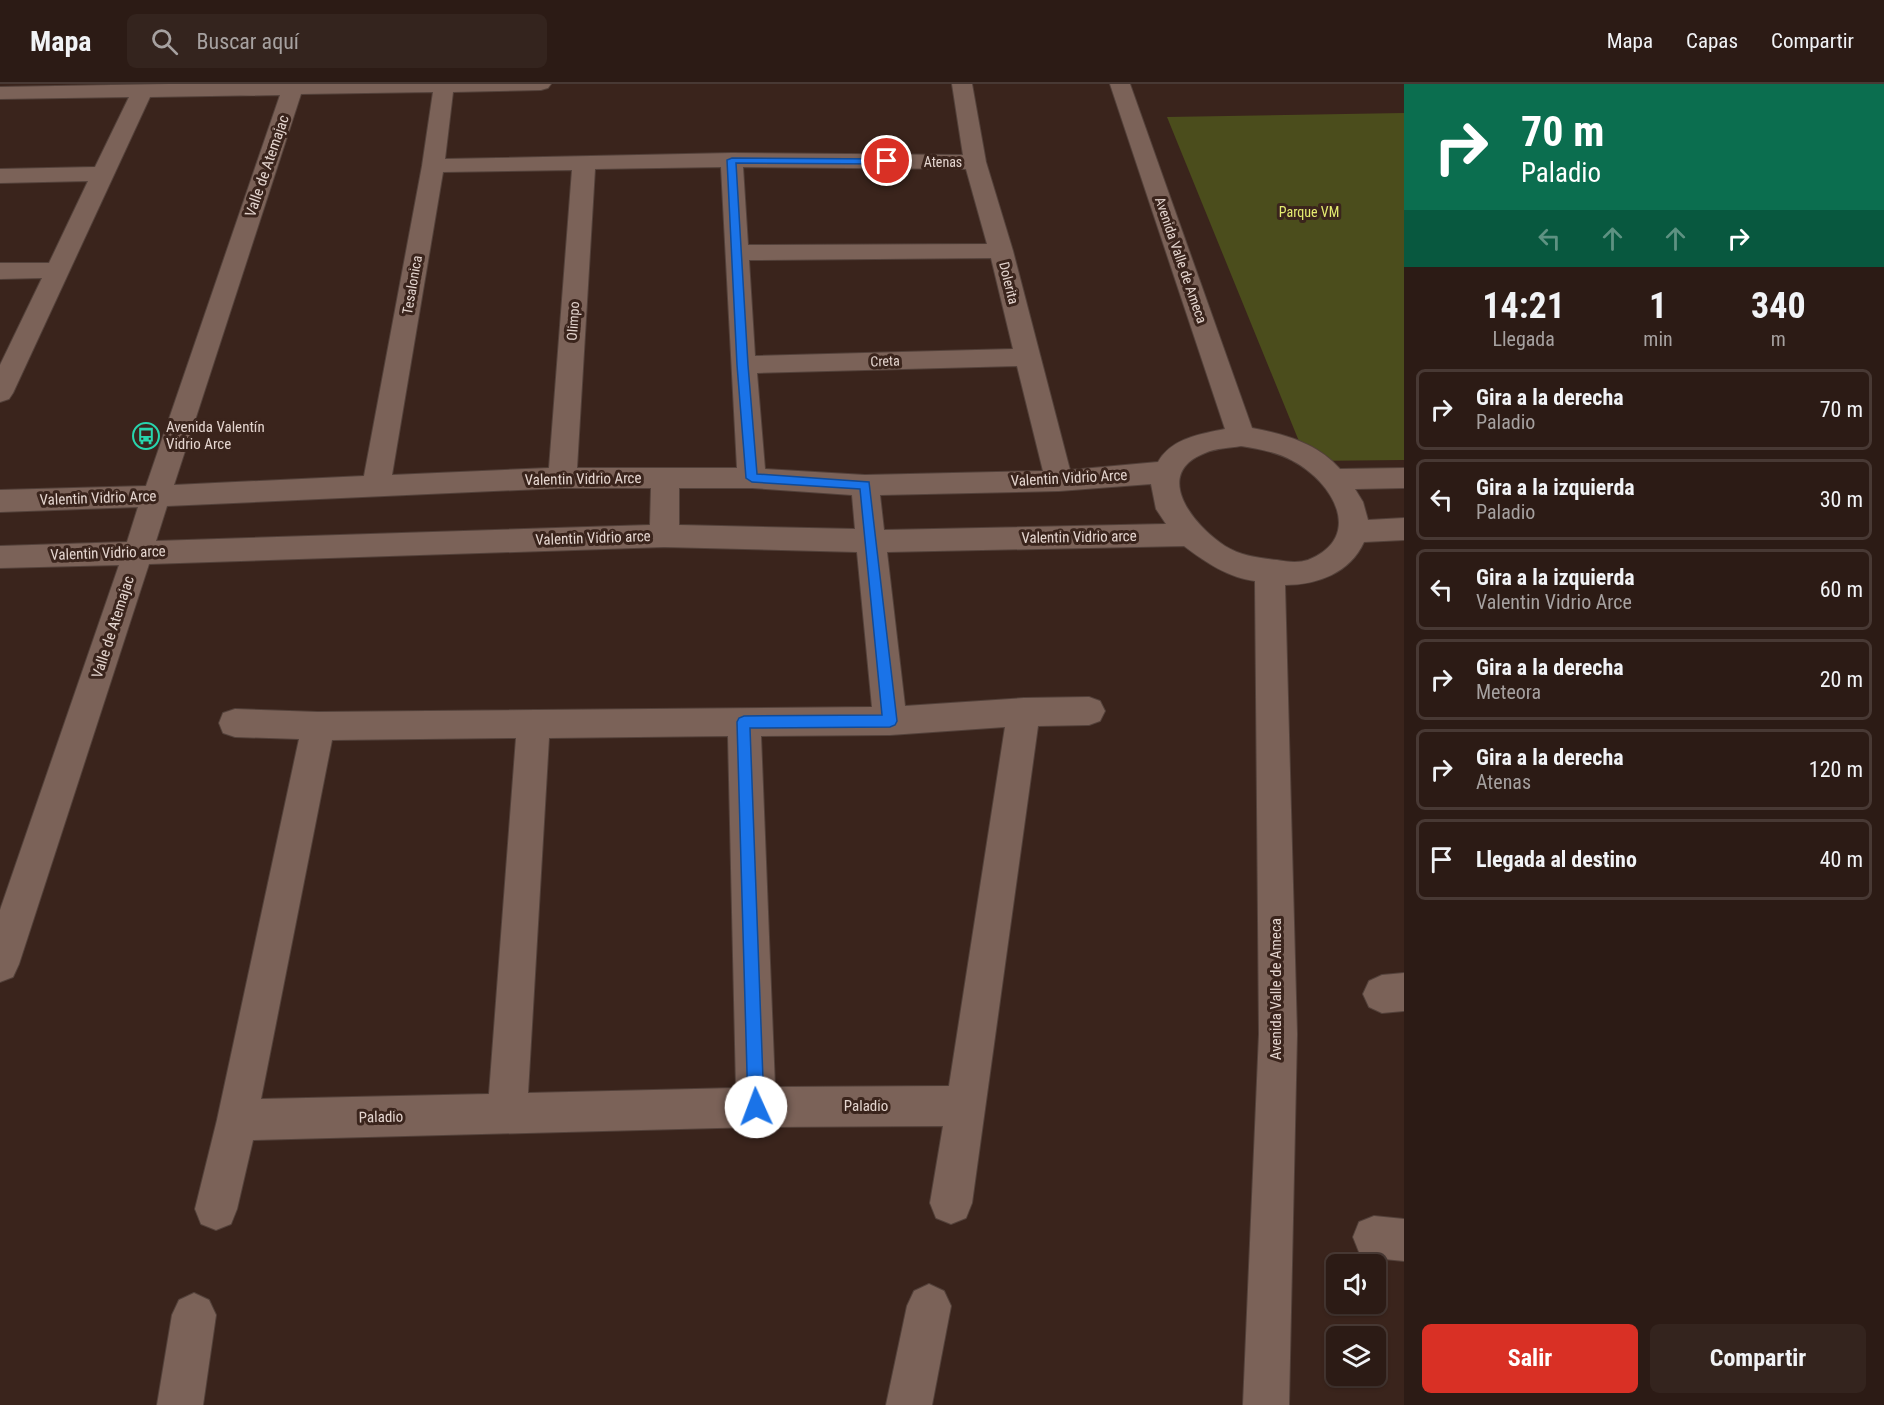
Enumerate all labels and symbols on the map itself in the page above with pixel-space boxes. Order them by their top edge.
street label: Valle de Atemajac [241,113,293,219]
pin [861,135,912,186]
street label: Atenas [924,154,962,170]
street label: Avenida Valle de Ameca [1152,195,1210,325]
park label: Parque VM [1279,204,1339,220]
street label: Tesalonica [399,254,425,316]
street label: Dolerita [996,260,1022,306]
street label: Olimpo [564,301,582,341]
street label: Creta [870,352,900,370]
place label: Avenida Valentín Vidrio Arce [166,418,265,453]
bus stop icon: Avenida Valentín Vidrio Arce [131,421,161,451]
street label: Valentin Vidrio Arce [1010,466,1128,490]
street label: Valentin Vidrio Arce [524,469,642,489]
street label: Valentin Vidrio Arce [39,487,157,509]
street label: Valentin Vidrio arce [535,527,651,549]
street label: Valentin Vidrio arce [1021,527,1137,547]
street label: Valentin Vidrio arce [50,542,166,564]
street label: Valle de Atemajac [88,574,138,680]
street label: Avenida Valle de Ameca [1267,918,1285,1060]
position arrow [724,1075,788,1139]
street label: Paladio [844,1097,888,1115]
street label: Paladio [359,1108,403,1126]

